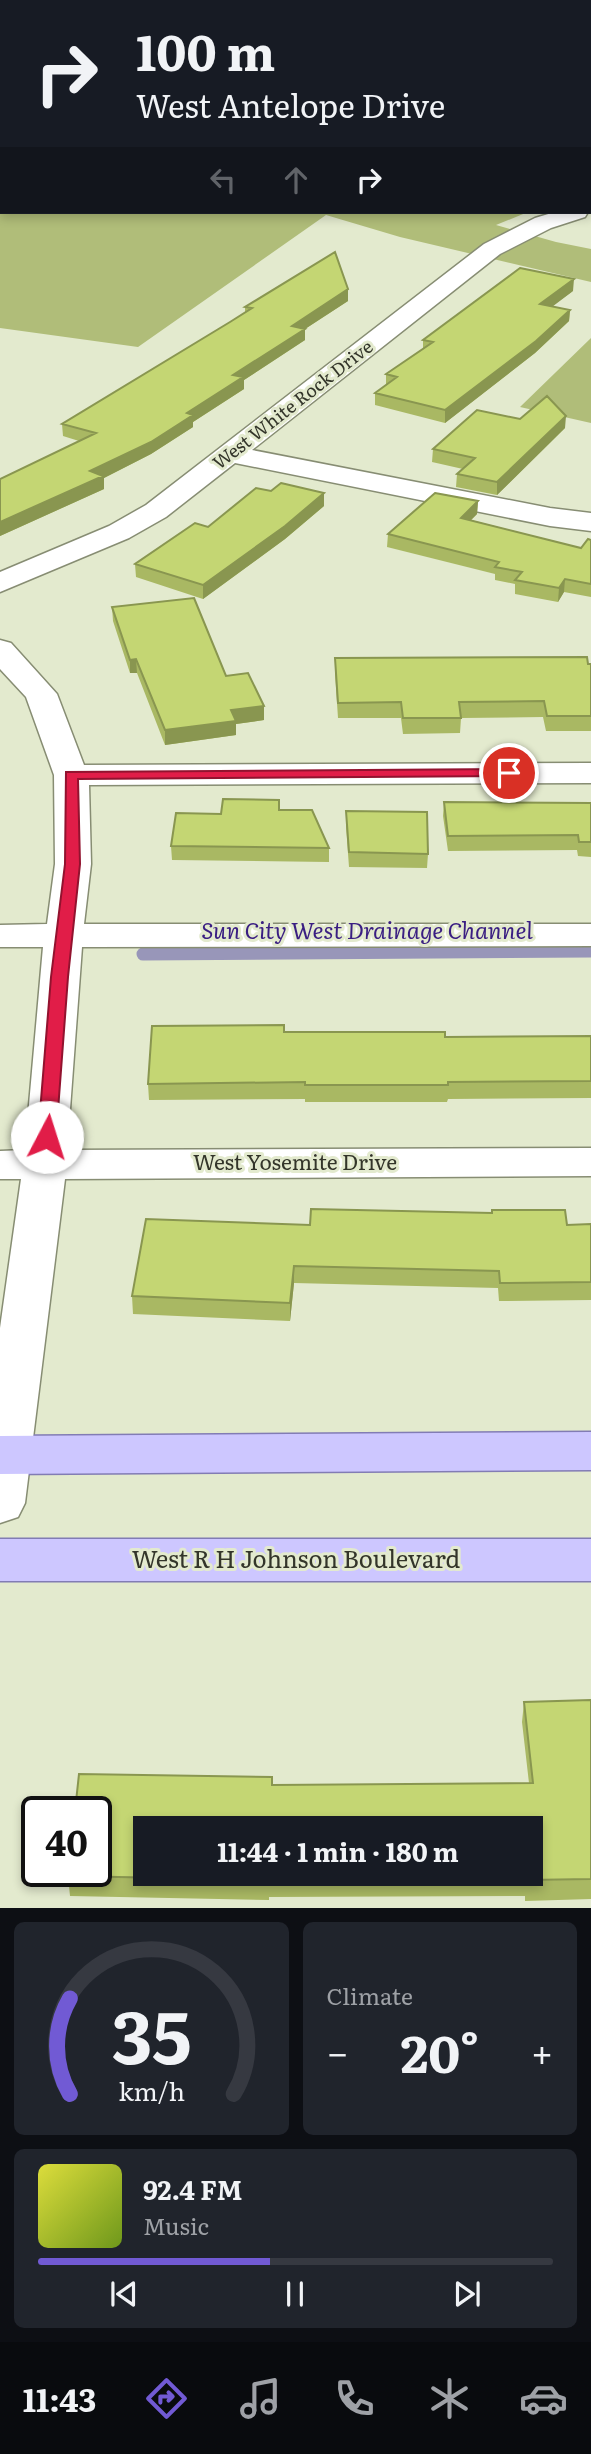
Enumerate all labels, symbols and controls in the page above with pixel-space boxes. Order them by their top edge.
text: 100 m [136,13,275,86]
icon: right [21,28,112,119]
text: West Antelope Drive [136,80,445,128]
icon: left [204,161,242,199]
icon: ahead [277,161,315,199]
icon: right [350,161,388,199]
street label: West White Rock Drive [206,333,378,475]
pin [479,743,539,803]
icon: arrive [490,754,528,792]
water label: Sun City West Drainage Channel [201,912,533,946]
position arrow [10,1100,84,1174]
street label: West Yosemite Drive [193,1145,397,1176]
street label: West R H Johnson Boulevard [132,1540,460,1575]
speed limit sign: 40 [21,1796,112,1887]
text: 11:44 · 1 min · 180 m [217,1831,459,1870]
text: Climate [327,1978,413,2012]
text: 35 [111,1979,191,2087]
text: 20° [400,2012,479,2089]
text: − [327,2022,349,2079]
text: + [531,2022,553,2079]
text: km/h [118,2072,185,2109]
text: 92.4 FM [143,2169,242,2208]
text: Music [143,2208,209,2242]
icon: previous [105,2275,143,2313]
icon: pause [276,2275,314,2313]
icon: next [448,2275,486,2313]
text: 11:43 [23,2374,96,2422]
icon: directions [142,2374,191,2423]
icon: music [236,2374,285,2423]
icon: phone [330,2374,379,2423]
icon: climate [425,2374,474,2423]
icon: car [519,2374,568,2423]

